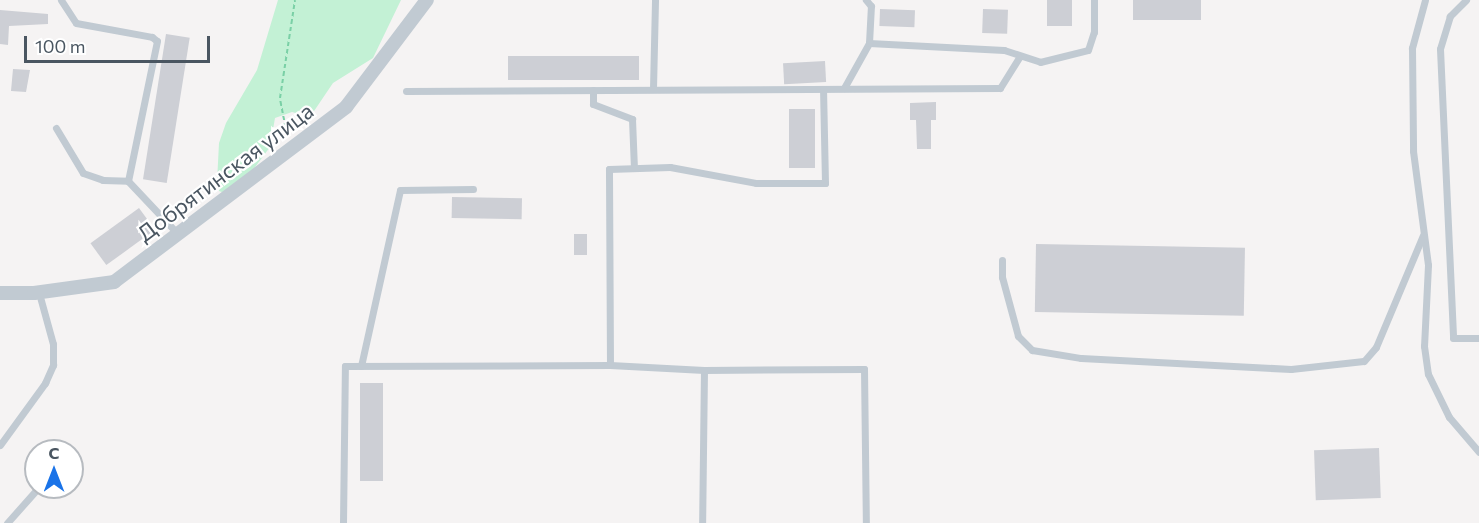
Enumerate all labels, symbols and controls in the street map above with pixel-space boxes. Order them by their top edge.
scale bar [27,24,213,62]
text: 100 m [35,35,85,57]
street label: Добрятинская улица [132,97,318,247]
north arrow [24,439,84,499]
text: С [49,443,59,462]

